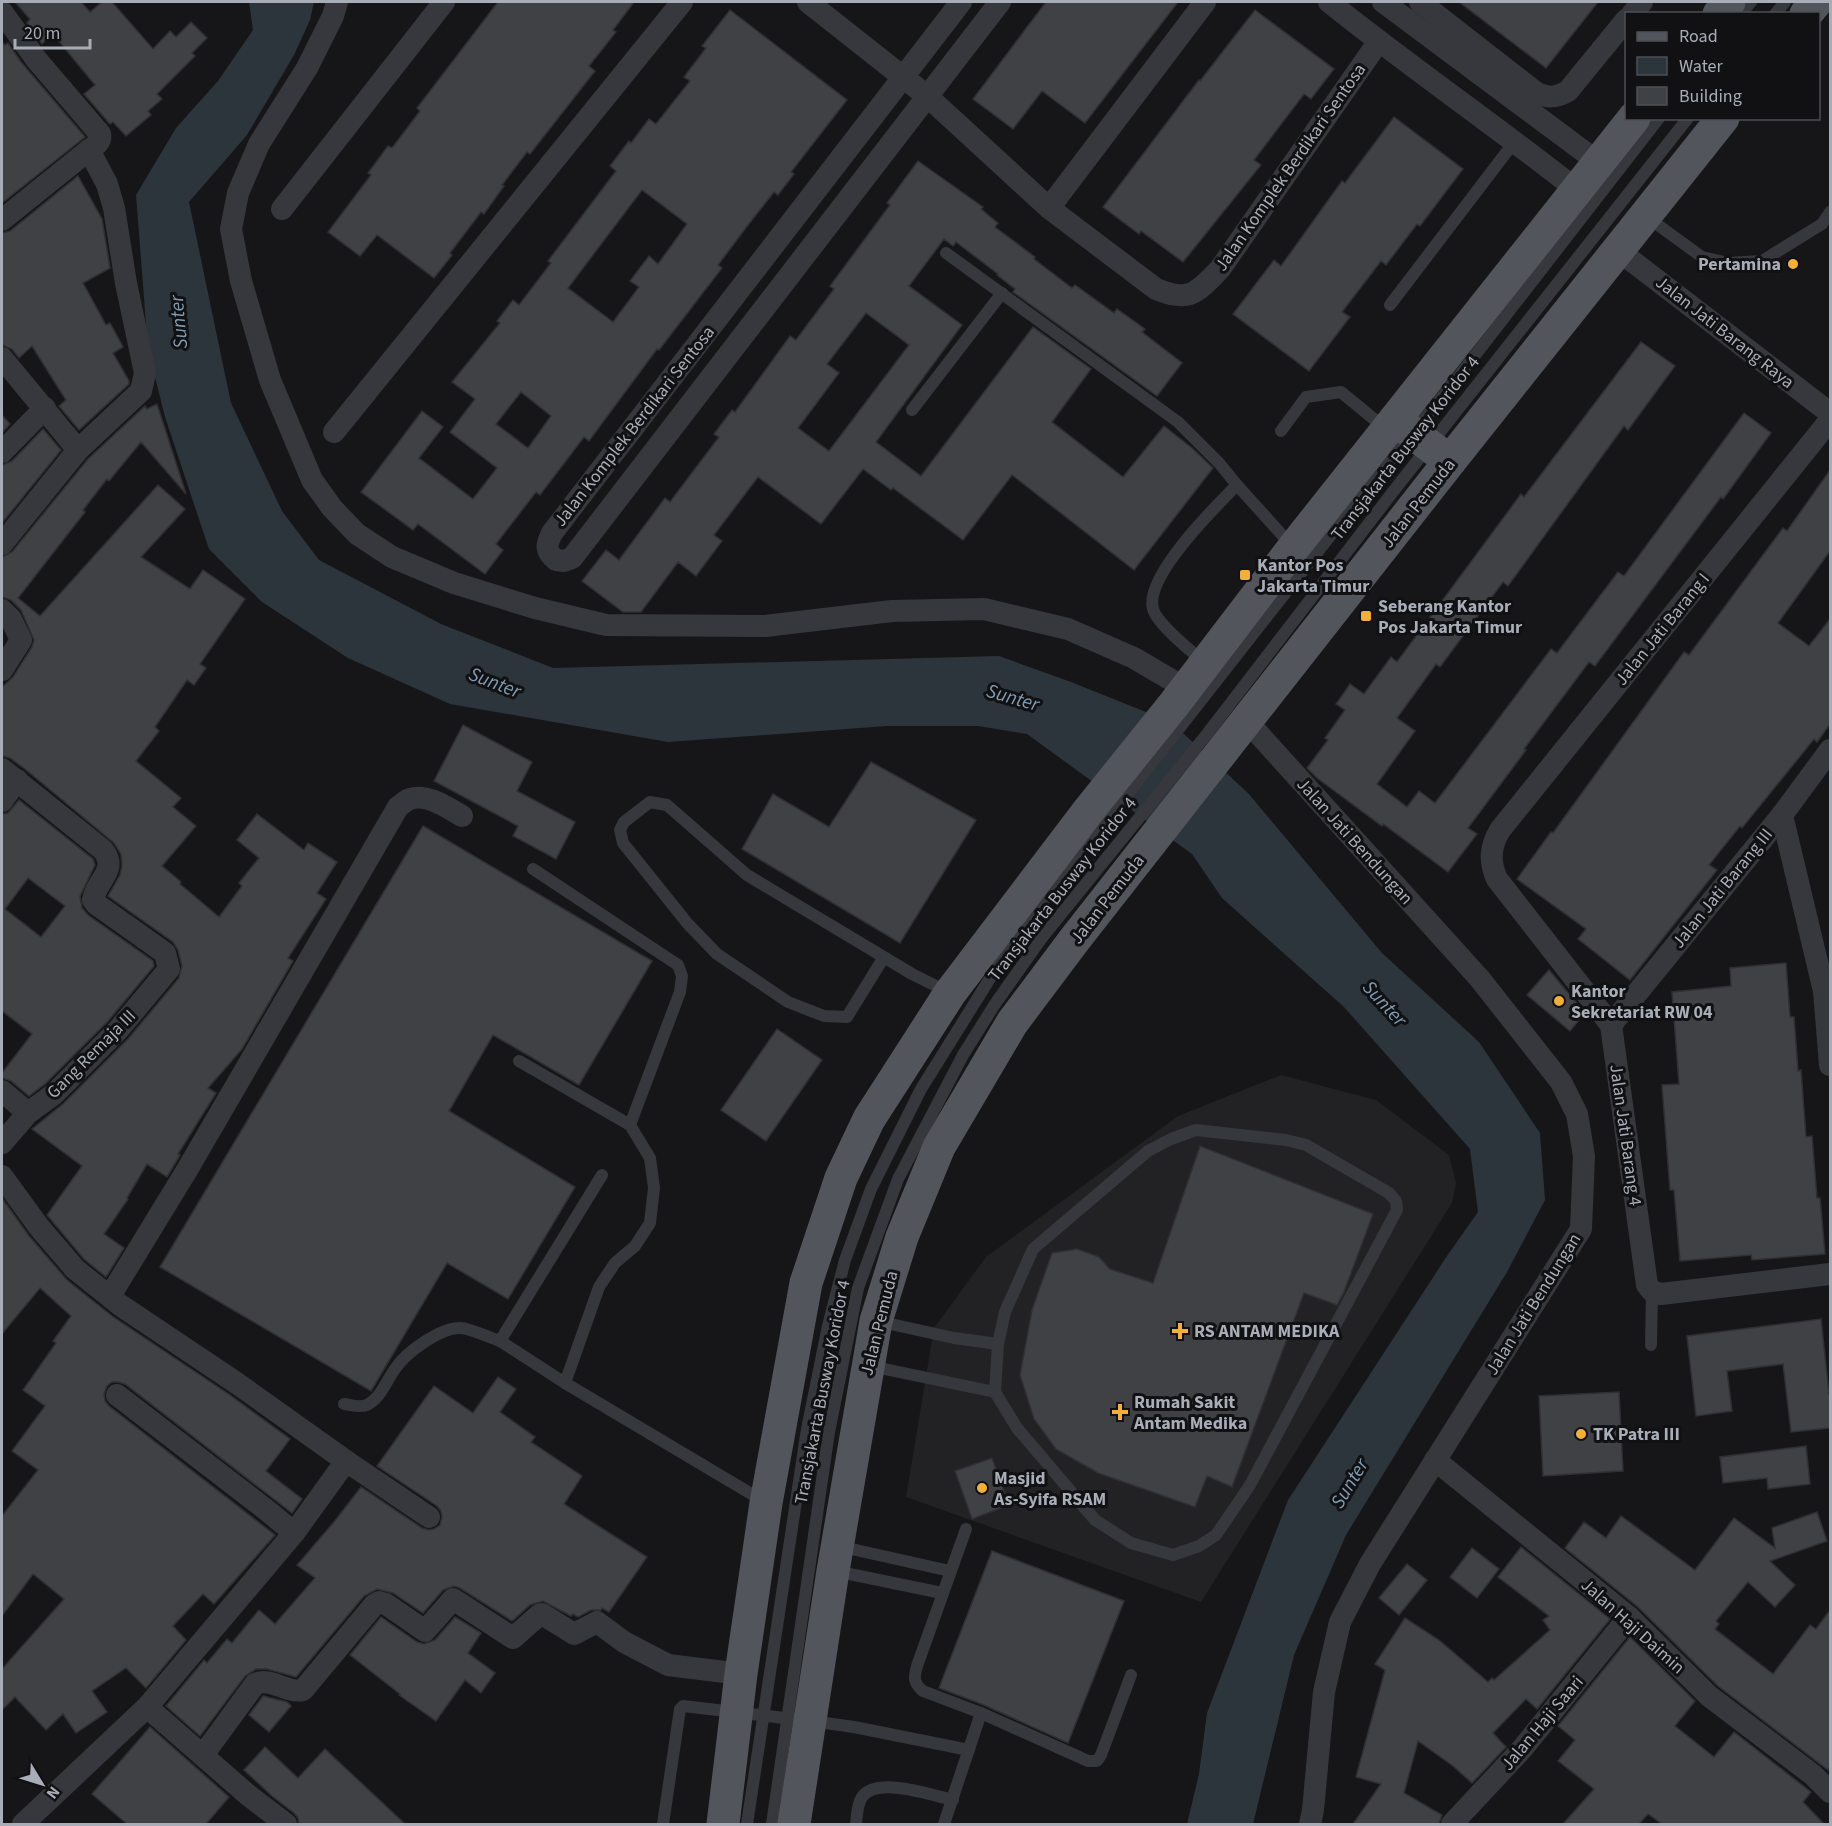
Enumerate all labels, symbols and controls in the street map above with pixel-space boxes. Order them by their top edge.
scale bar [15,12,90,50]
legend [1625,12,1820,120]
text: 20 m [24,21,60,46]
text: Road [1679,24,1718,49]
text: Water [1679,54,1723,79]
street label: Jalan Komplek Berdikari Sentosa [1209,58,1372,276]
text: Building [1679,84,1742,109]
place label: Pertamina [1698,252,1781,277]
marker: Pertamina [1786,257,1800,271]
street label: Jalan Jati Barang Raya [1650,270,1799,395]
water label: Sunter [163,293,195,350]
street label: Jalan Komplek Berdikari Sentosa [548,321,721,532]
street label: Transjakarta Busway Koridor 4 [1325,351,1485,546]
street label: Jalan Pemuda [1376,453,1461,553]
place label: Kantor Pos Jakarta Timur [1257,553,1370,599]
marker: Kantor Pos Jakarta Timur [1238,568,1252,582]
street label: Jalan Jati Barang I [1609,568,1716,691]
place label: Seberang Kantor Pos Jakarta Timur [1378,594,1523,640]
marker: Seberang Kantor Pos Jakarta Timur [1359,609,1373,623]
water label: Sunter [465,660,526,706]
water label: Sunter [983,677,1044,719]
street label: Jalan Jati Bendungan [1291,772,1418,910]
street label: Transjakarta Busway Koridor 4 [982,792,1142,987]
street label: Jalan Jati Barang III [1666,823,1779,954]
street label: Jalan Pemuda [1065,849,1150,949]
water label: Sunter [1356,974,1414,1034]
place label: Kantor Sekretariat RW 04 [1571,979,1713,1025]
marker: Kantor Sekretariat RW 04 [1552,994,1566,1008]
street label: Gang Remaja III [41,1004,142,1105]
street label: Jalan Jati Barang 4 [1603,1063,1648,1207]
street label: Jalan Jati Bendungan [1480,1229,1587,1380]
street label: Jalan Pemuda [854,1268,905,1378]
street label: Transjakarta Busway Koridor 4 [788,1278,857,1506]
place label: RS ANTAM MEDIKA [1194,1319,1340,1344]
marker: RS ANTAM MEDIKA [1171,1322,1189,1340]
place label: Rumah Sakit Antam Medika [1133,1390,1247,1436]
marker: Rumah Sakit Antam Medika [1111,1403,1129,1421]
place label: TK Patra III [1593,1422,1680,1447]
marker: TK Patra III [1574,1427,1588,1441]
water label: Sunter [1324,1452,1376,1514]
place label: Masjid As-Syifa RSAM [993,1466,1106,1512]
marker: Masjid As-Syifa RSAM [975,1481,989,1495]
street label: Jalan Haji Daimin [1575,1573,1690,1680]
street label: Jalan Haji Saari [1495,1671,1589,1776]
north arrow [12,1754,72,1814]
text: N [41,1782,65,1804]

